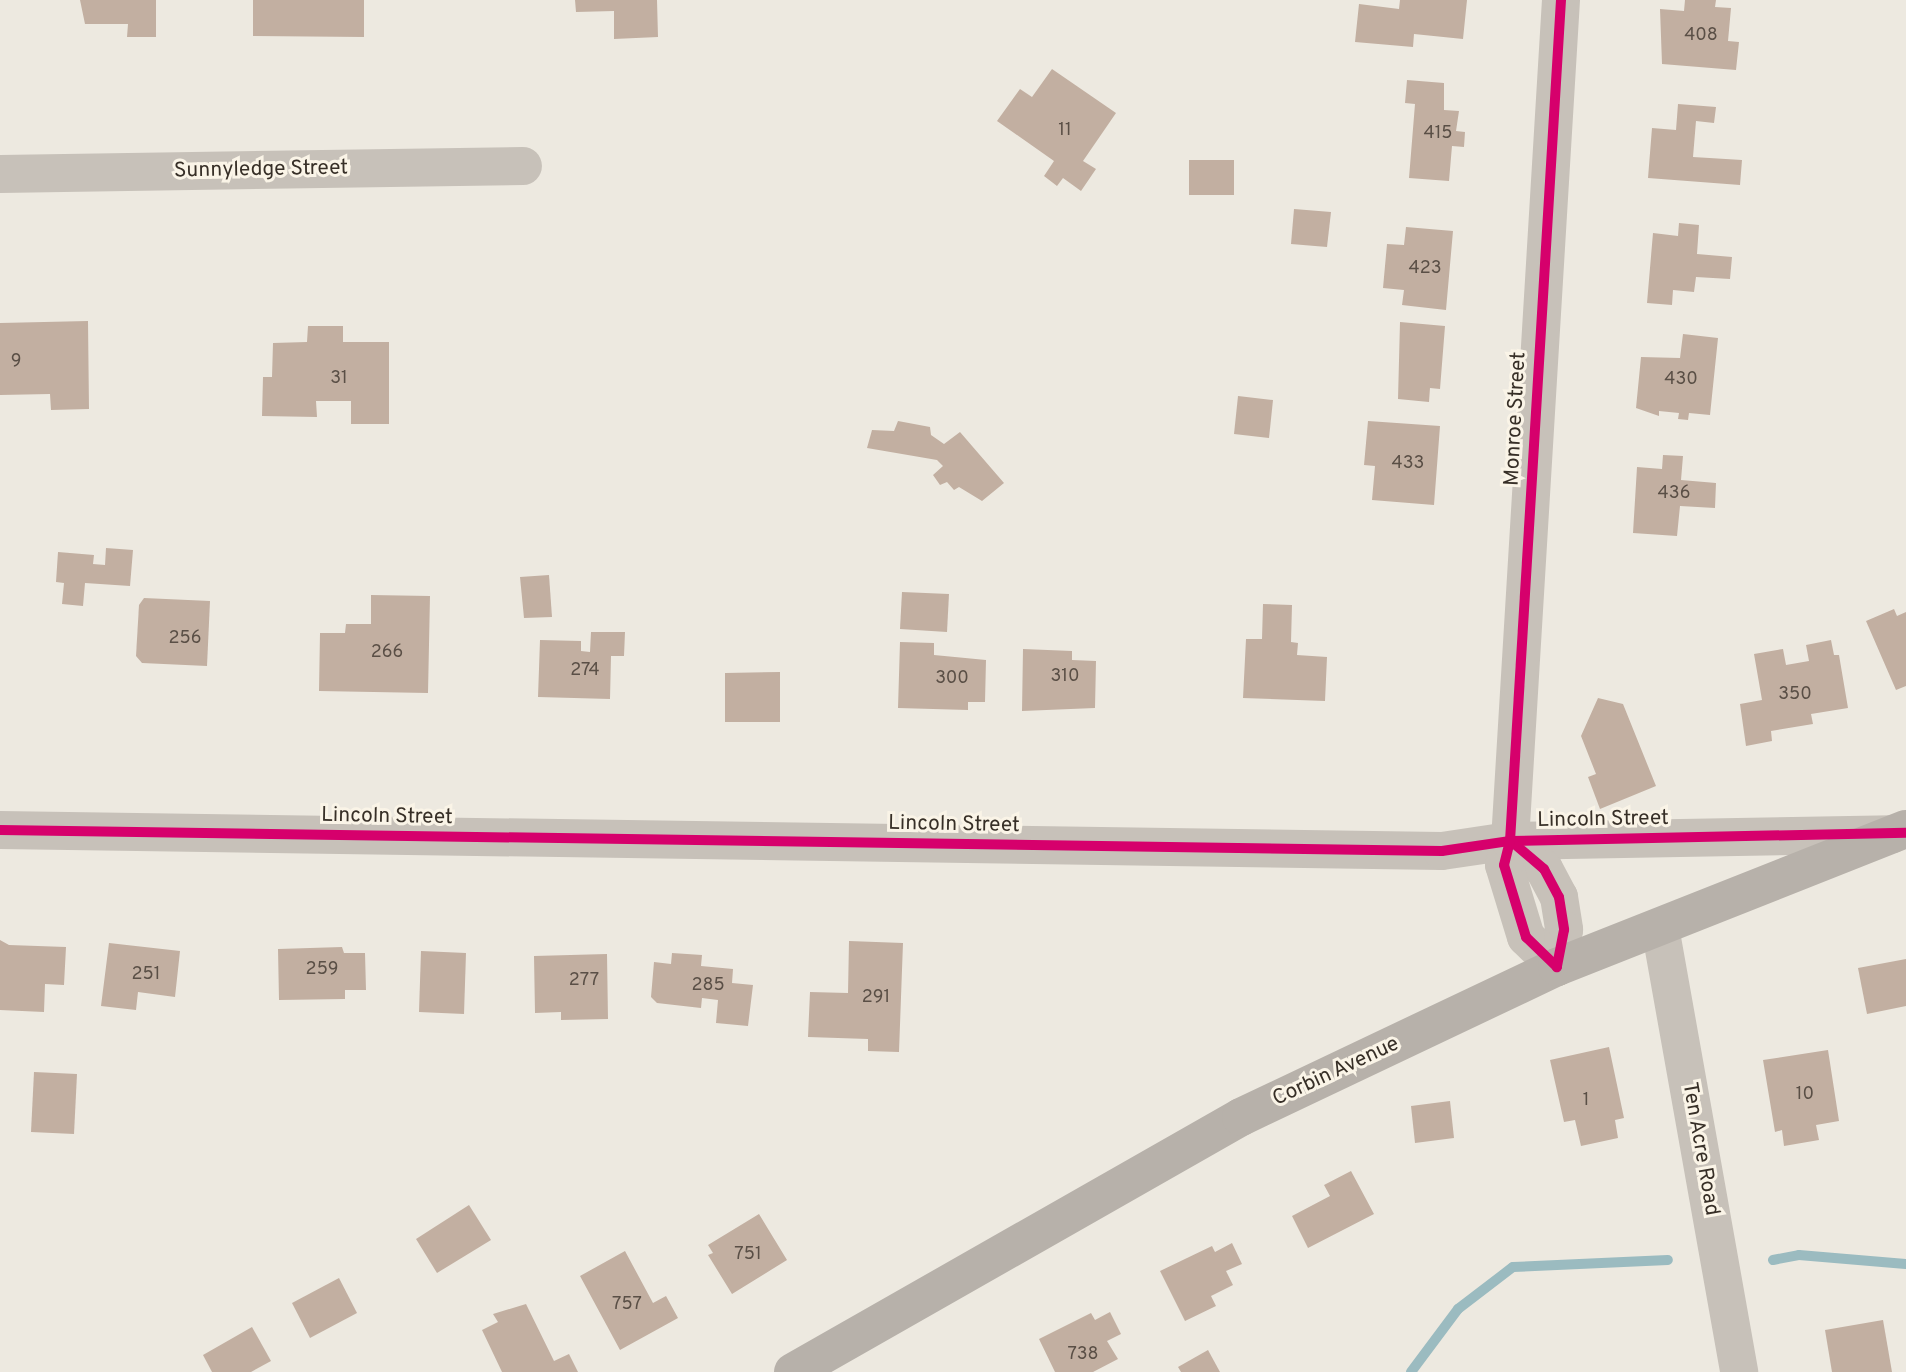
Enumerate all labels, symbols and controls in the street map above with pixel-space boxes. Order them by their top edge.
house number: 408 [1684,25,1718,47]
house number: 11 [1058,120,1072,142]
house number: 415 [1423,123,1453,145]
street label: Sunnyledge Street [174,156,348,184]
house number: 423 [1408,258,1442,280]
house number: 9 [11,351,21,373]
street label: Monroe Street [1500,351,1532,487]
house number: 31 [330,368,348,390]
house number: 430 [1664,369,1698,391]
house number: 433 [1392,453,1424,475]
house number: 436 [1658,483,1690,505]
house number: 256 [169,628,201,650]
house number: 266 [371,642,403,664]
house number: 274 [570,660,600,682]
house number: 310 [1050,666,1080,688]
house number: 300 [935,668,969,690]
house number: 350 [1778,684,1812,706]
street label: Lincoln Street [321,803,453,831]
street label: Lincoln Street [1537,806,1669,834]
street label: Lincoln Street [888,811,1020,839]
house number: 259 [306,959,338,981]
house number: 251 [132,964,160,986]
house number: 277 [569,970,599,992]
house number: 285 [691,975,725,997]
house number: 291 [862,987,890,1009]
street label: Corbin Avenue [1268,1032,1404,1112]
street label: Ten Acre Road [1676,1080,1724,1218]
house number: 10 [1796,1084,1814,1106]
house number: 1 [1583,1090,1589,1112]
house number: 751 [734,1244,762,1266]
house number: 757 [612,1294,642,1316]
house number: 738 [1068,1344,1098,1366]

